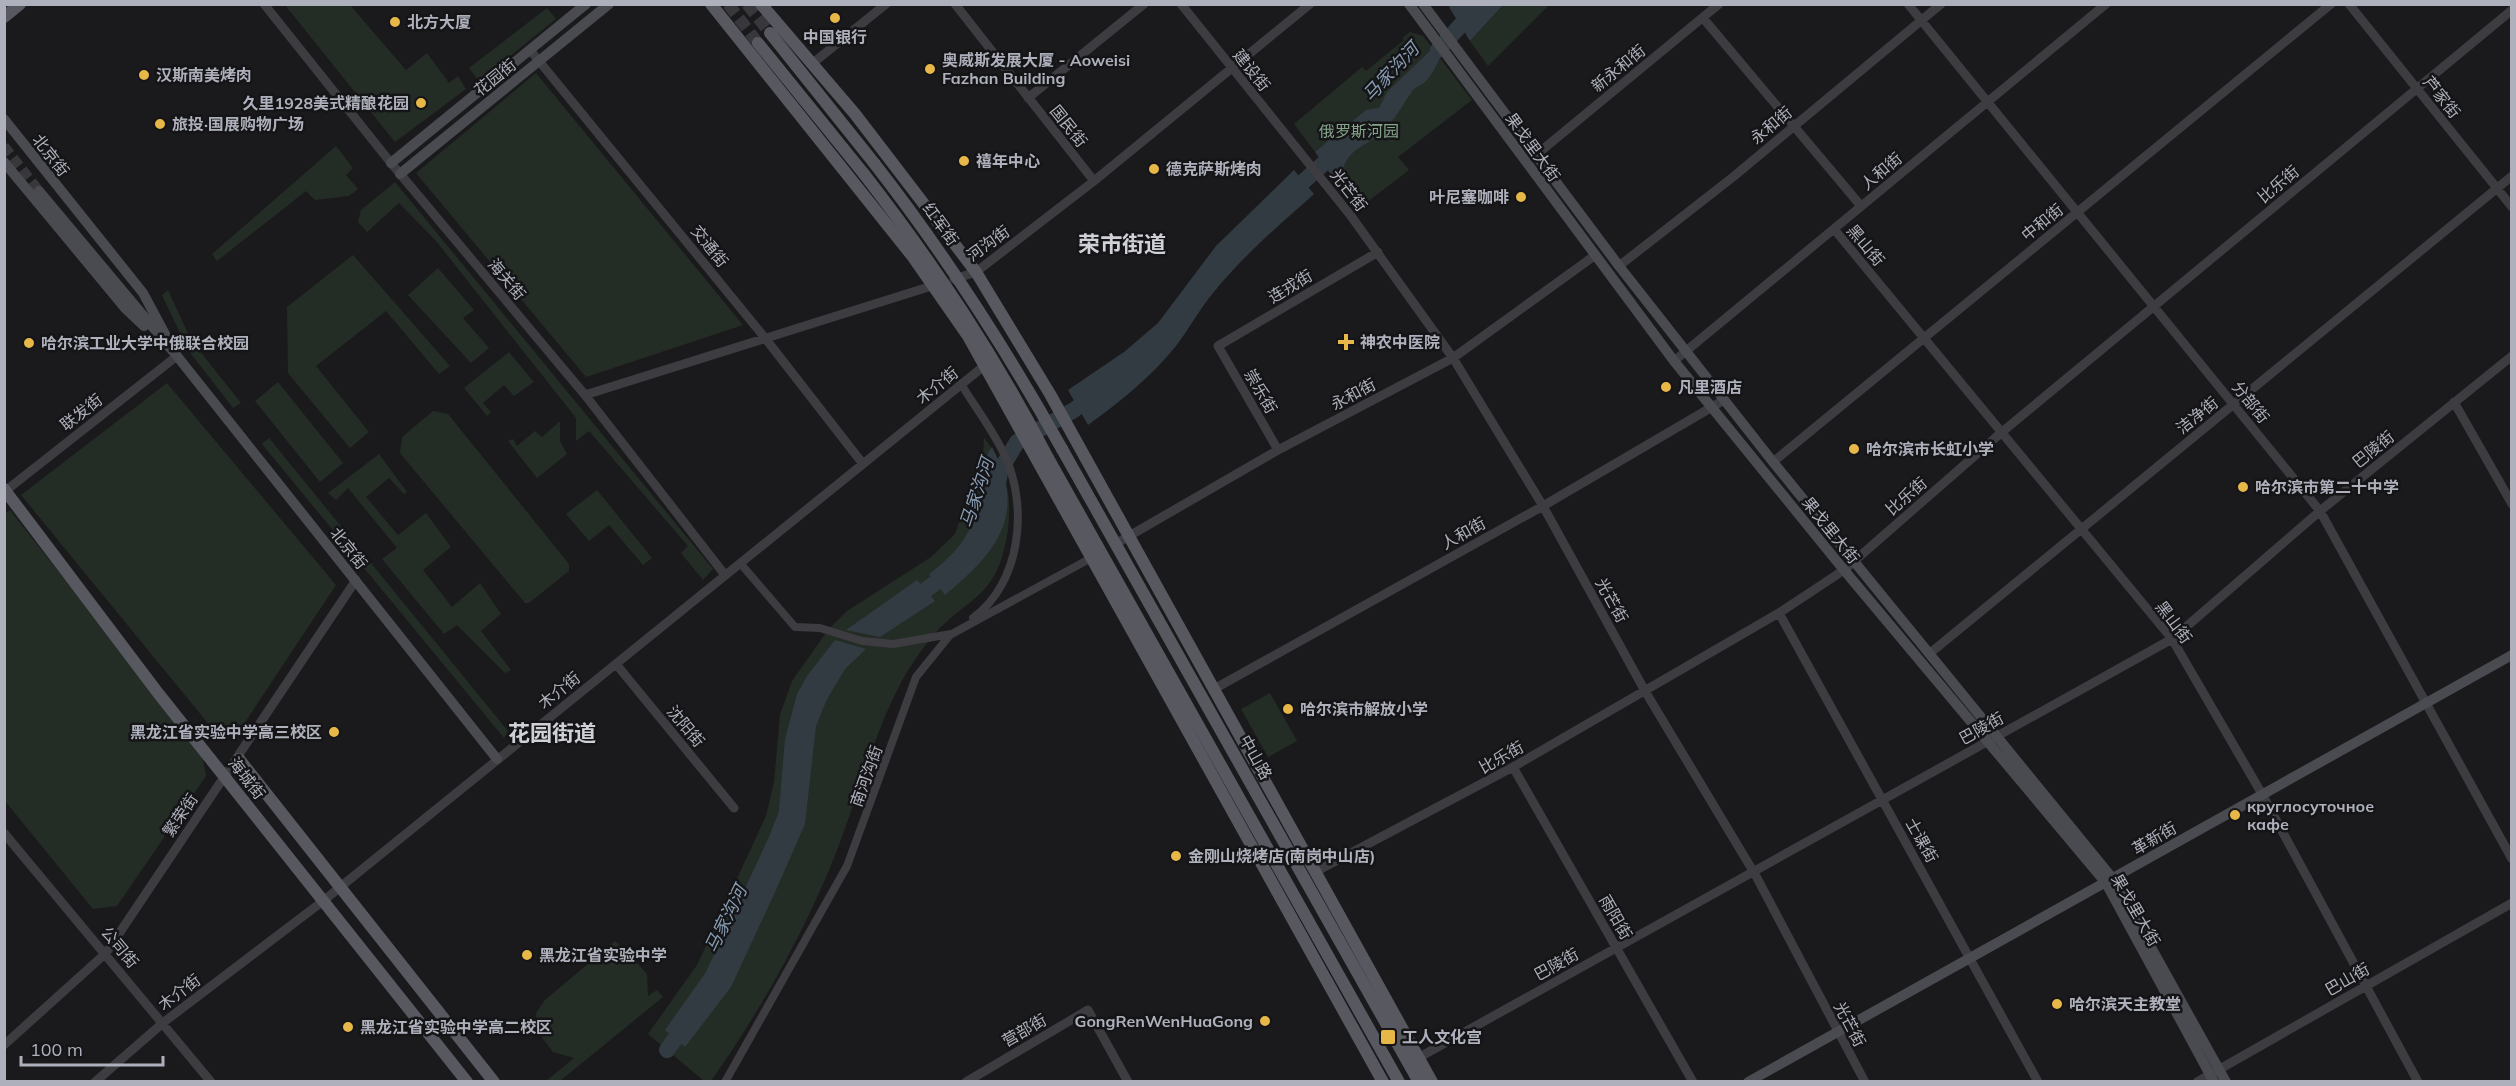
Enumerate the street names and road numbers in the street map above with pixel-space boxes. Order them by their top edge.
street label: 新永和街 [1587,40,1649,96]
street label: 建设街 [1229,45,1275,95]
street label: 花园街 [470,54,520,100]
street label: 芦家街 [2419,72,2465,122]
street label: 国民街 [1046,101,1092,151]
street label: 永和街 [1746,102,1796,148]
street label: 果戈里大街 [1501,109,1565,185]
street label: 北京街 [28,130,74,180]
street label: 人和街 [1856,148,1906,194]
street label: 比乐街 [2253,161,2303,207]
street label: 光芒街 [1326,165,1372,215]
street label: 红军街 [919,199,963,249]
street label: 中和街 [2017,199,2067,245]
street label: 黑山街 [1843,220,1889,270]
street label: 交通街 [687,221,733,271]
street label: 河沟街 [963,221,1013,265]
street label: 海关街 [484,254,530,304]
street label: 连戎街 [1264,265,1316,307]
street label: 木介街 [912,362,962,408]
street label: 崇乐街 [1240,365,1282,417]
street label: 永和街 [1327,374,1379,414]
street label: 分部街 [2228,377,2274,427]
street label: 联发街 [56,389,106,435]
street label: 洁净街 [2172,392,2222,438]
street label: 巴陵街 [2348,426,2398,472]
street label: 比乐街 [1881,473,1931,519]
street label: 果戈里大街 [1798,493,1864,567]
street label: 人和街 [1437,513,1489,553]
street label: 北京街 [326,523,372,573]
street label: 光芒街 [1592,574,1632,626]
street label: 黑山街 [2152,597,2196,647]
street label: 木介街 [534,667,584,713]
street label: 沈阳街 [663,701,709,751]
street label: 巴陵街 [1955,708,2007,748]
street label: 中山路 [1236,731,1276,783]
street label: 比乐街 [1475,737,1527,777]
street label: 南河沟街 [846,743,886,809]
street label: 海城街 [224,753,270,803]
street label: 繁荣街 [158,790,202,840]
street label: 士课街 [1902,814,1942,866]
street label: 革新街 [2128,817,2180,859]
street label: 果戈里大街 [2107,870,2165,950]
street label: 雨阳街 [1595,891,1637,943]
street label: 公司街 [97,922,143,972]
street label: 巴陵街 [1530,944,1582,984]
street label: 巴山街 [2321,958,2373,1000]
street label: 木介街 [154,970,204,1014]
street label: 光芒街 [1830,998,1870,1050]
street label: 营部街 [998,1009,1050,1051]

